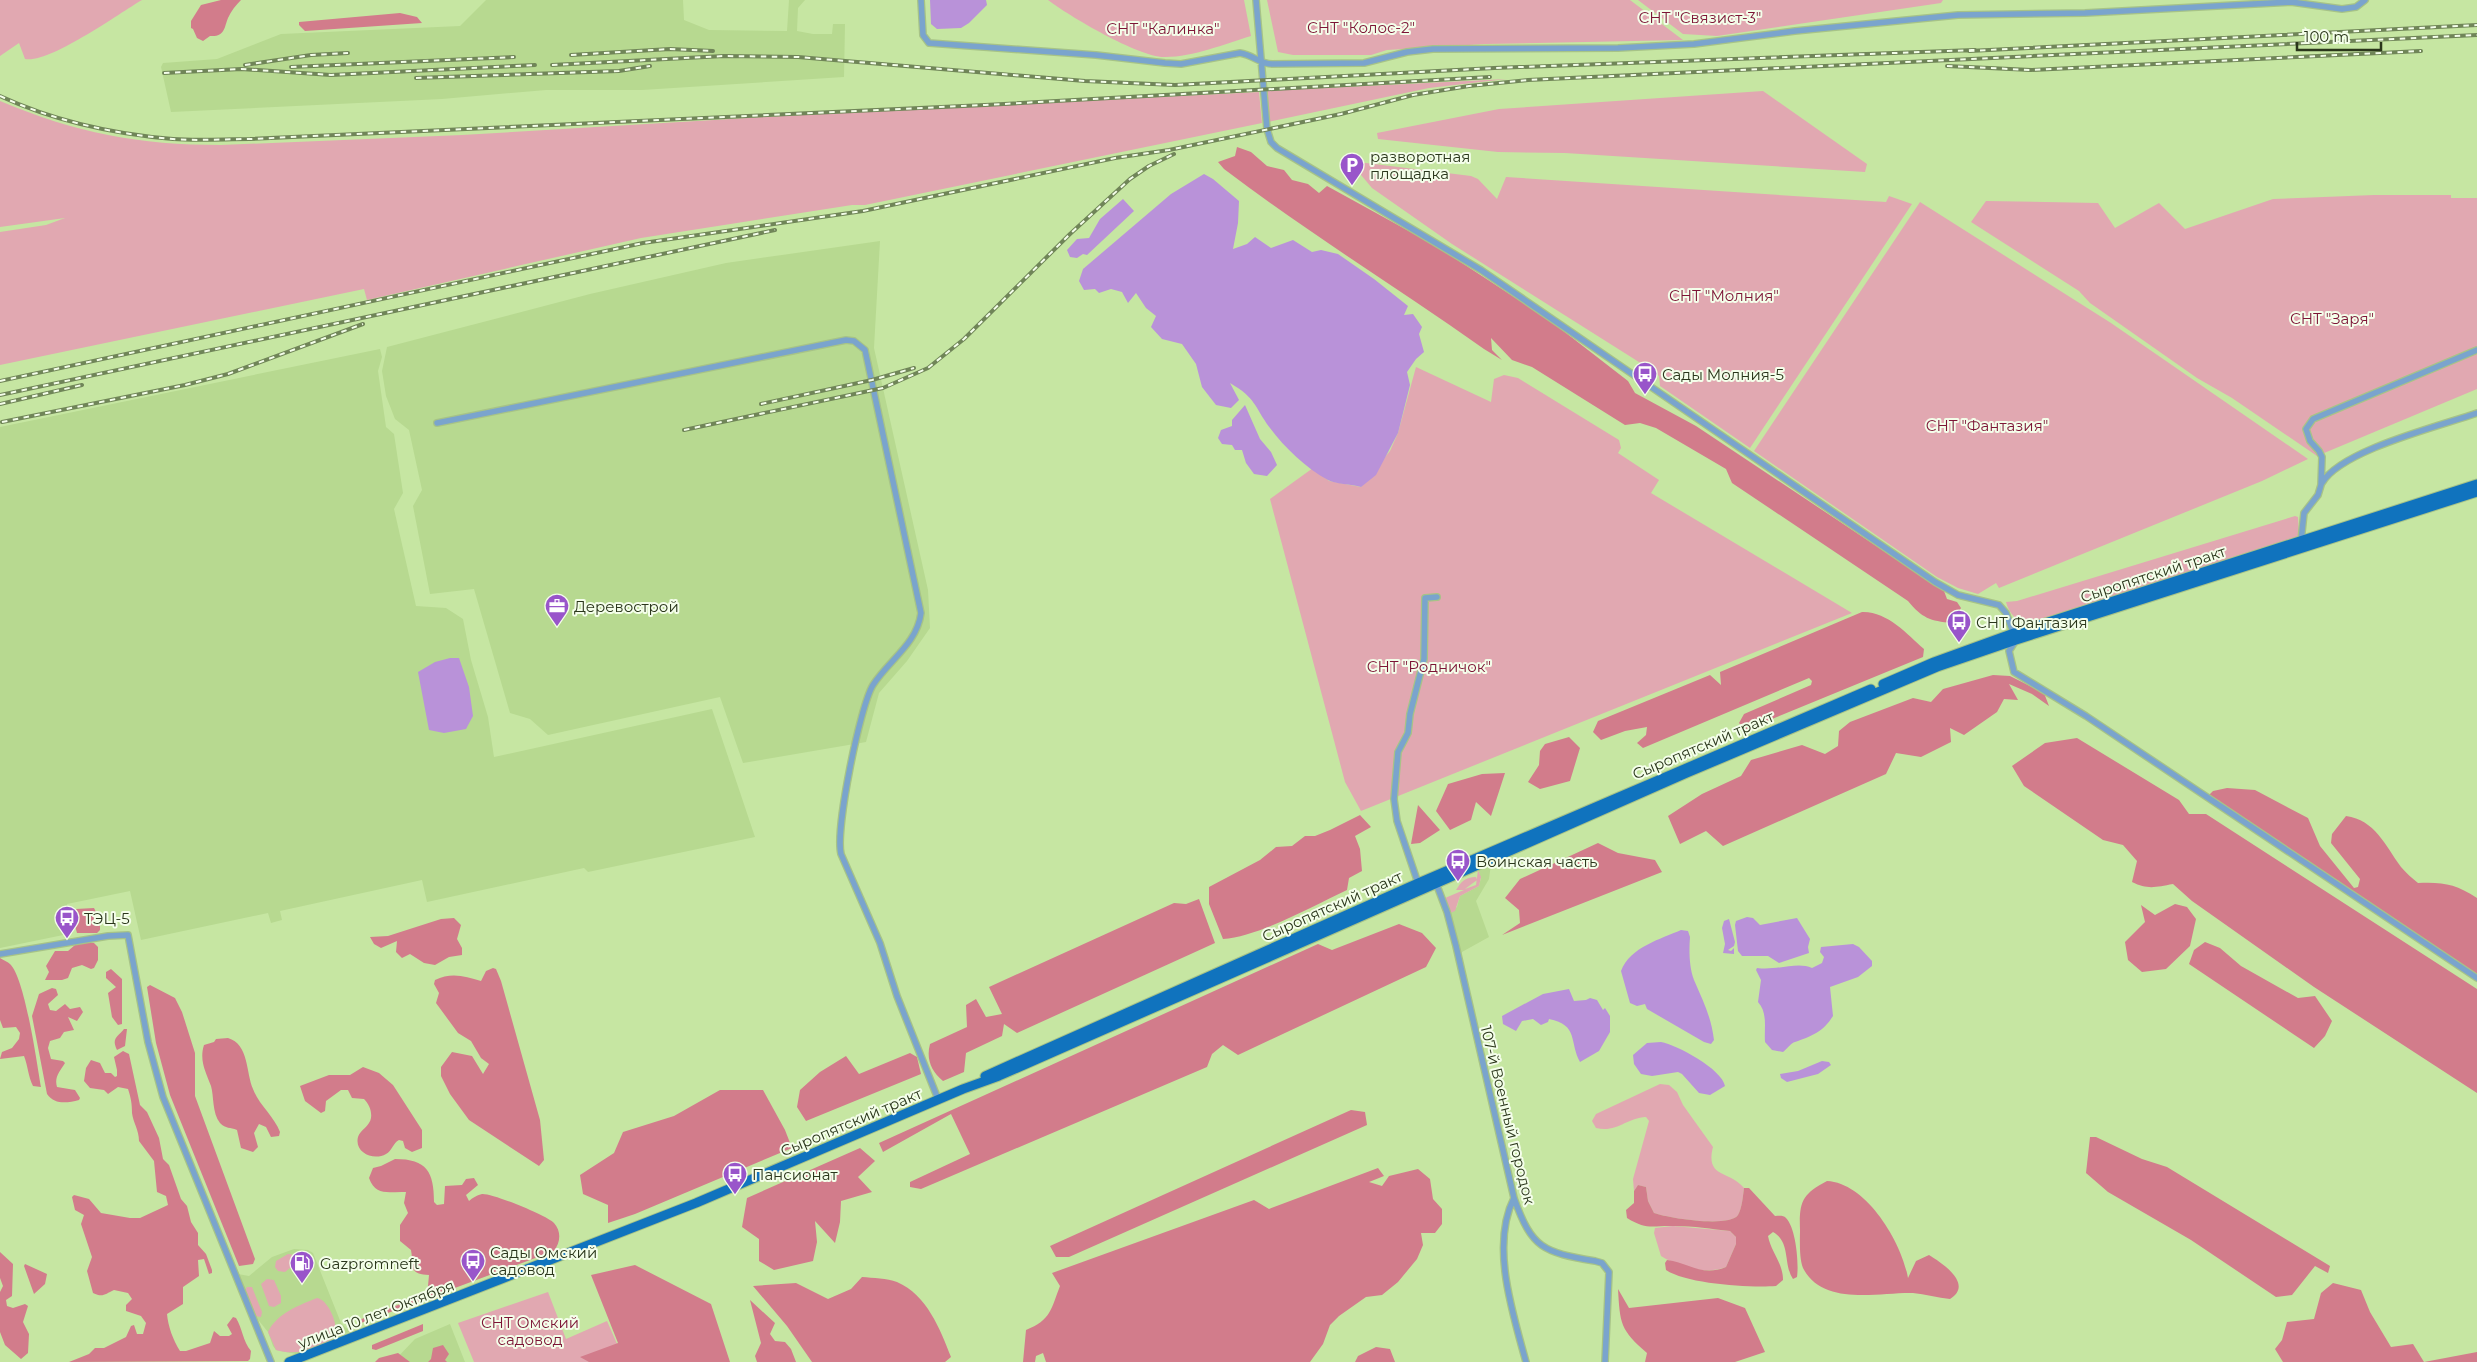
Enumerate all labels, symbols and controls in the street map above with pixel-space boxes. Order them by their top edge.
park label: СНТ "Связист-3" [1639,8,1761,27]
park label: СНТ "Колос-2" [1307,18,1415,37]
park label: СНТ "Калинка" [1106,19,1220,38]
scale bar [2297,20,2381,52]
text: 100 m [2304,27,2349,46]
place label: разворотная площадка [1370,147,1470,183]
parking icon: разворотная площадка [1339,152,1365,186]
park label: СНТ "Молния" [1669,286,1779,305]
park label: СНТ "Заря" [2290,309,2374,328]
bus stop icon: Сады Молния-5 [1632,361,1658,395]
place label: Сады Молния-5 [1662,365,1784,384]
park label: СНТ "Фантазия" [1926,416,2048,435]
street label: Сыропятский тракт [2078,541,2229,606]
office icon: Деревострой [544,593,570,627]
place label: Деревострой [574,597,679,616]
bus stop icon: СНТ Фантазия [1946,609,1972,643]
place label: СНТ Фантазия [1976,613,2088,632]
park label: СНТ "Родничок" [1367,657,1491,676]
street label: Сыропятский тракт [1629,706,1777,783]
bus stop icon: Воинская часть [1445,848,1471,882]
place label: Воинская часть [1476,852,1598,871]
street label: Сыропятский тракт [1259,866,1406,946]
bus stop icon: ТЭЦ-5 [54,905,80,939]
place label: ТЭЦ-5 [84,909,130,928]
street label: 107-й Военный городок [1477,1024,1540,1207]
street label: Сыропятский тракт [777,1083,925,1160]
bus stop icon: Пансионат [722,1161,748,1195]
place label: Пансионат [752,1165,838,1184]
place label: Сады Омский садовод [490,1243,597,1279]
bus stop icon: Сады Омский садовод [460,1248,486,1282]
fuel station icon: Gazpromneft [289,1250,315,1284]
place label: Gazpromneft [320,1254,420,1273]
street label: улица 10 лет Октября [294,1275,457,1353]
park label: СНТ Омский садовод [481,1313,579,1349]

